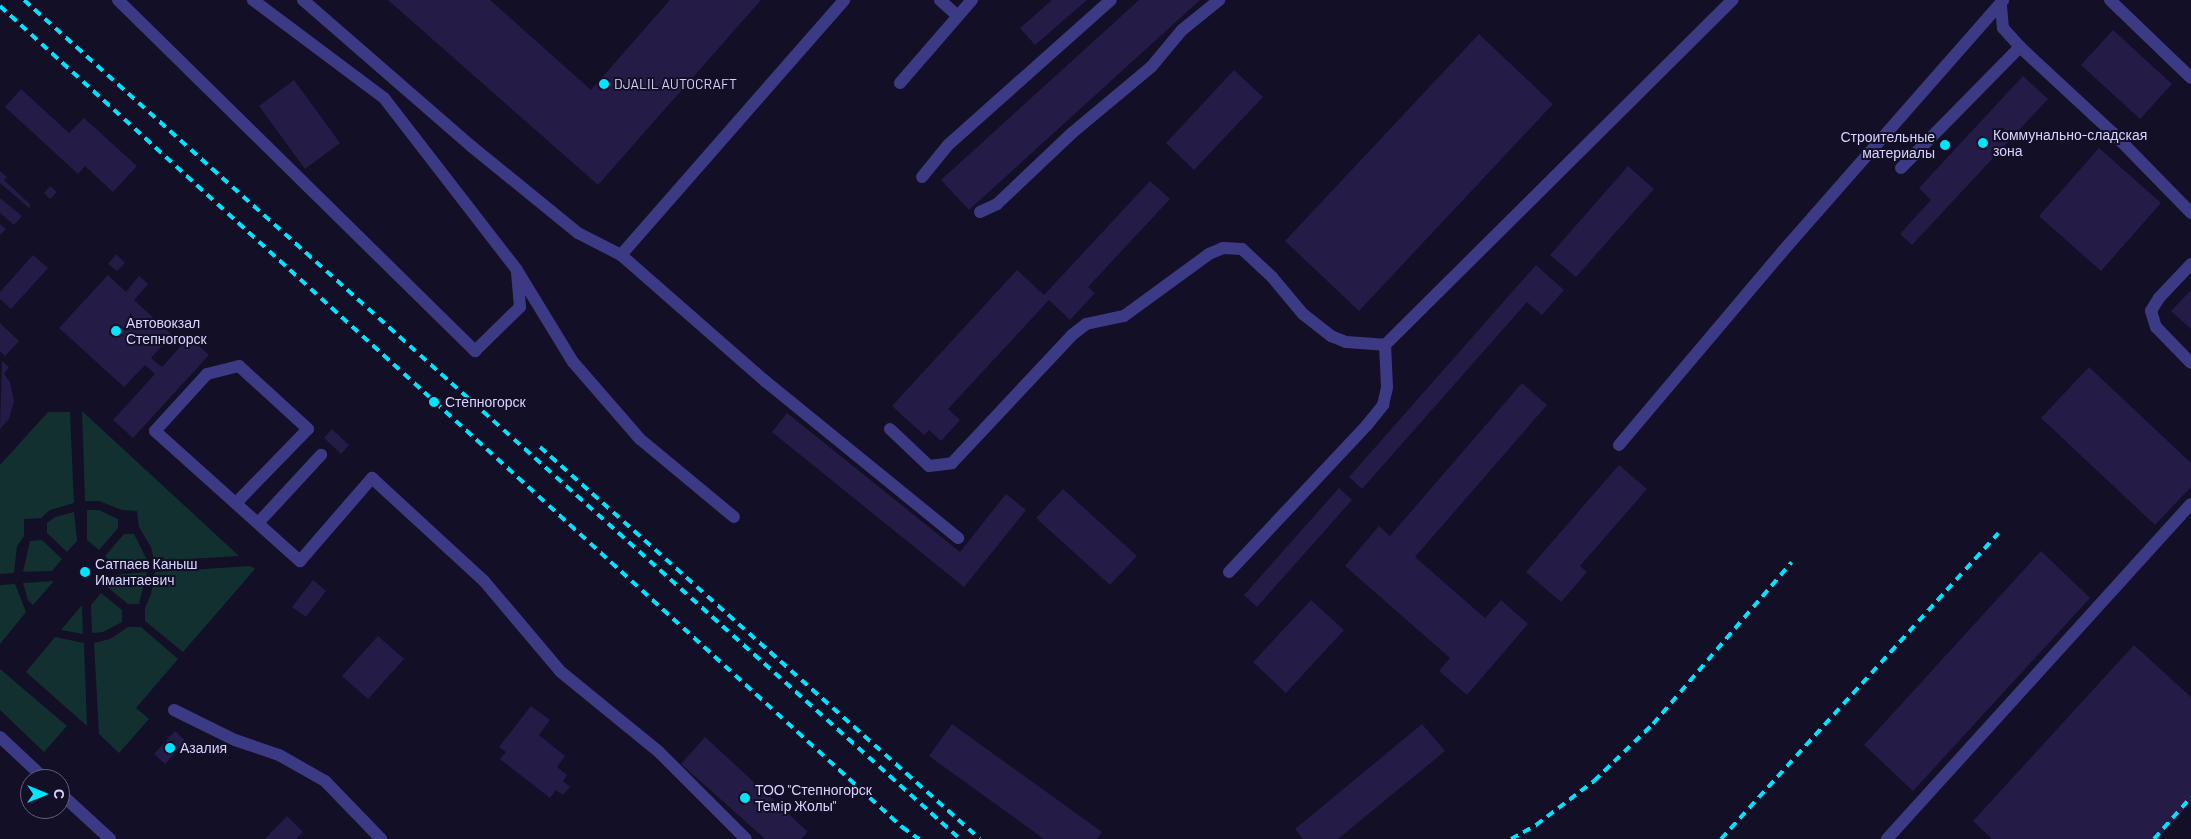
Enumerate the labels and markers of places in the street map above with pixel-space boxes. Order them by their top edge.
place label: DJALIL AUTOCRAFT [614,76,737,92]
marker: DJALIL AUTOCRAFT [598,78,610,90]
place label: Коммунально-сладская зона [1993,127,2147,160]
place label: Строительные материалы [1840,129,1935,162]
marker: Коммунально-сладская зона [1977,137,1989,149]
marker: Строительные материалы [1939,139,1951,151]
place label: Автовокзал Степногорск [126,315,207,348]
marker: Автовокзал Степногорск [110,325,122,337]
place label: Степногорск [445,394,526,410]
marker: Степногорск [427,395,441,409]
place label: Сатпаев Каныш Имантаевич [95,556,198,588]
marker: Сатпаев Каныш Имантаевич [79,566,91,578]
place label: Азалия [180,740,227,756]
marker: Азалия [164,742,176,754]
place label: ТОО "Степногорск Темiр Жолы" [755,782,872,814]
marker: ТОО "Степногорск Темiр Жолы" [739,792,751,804]

